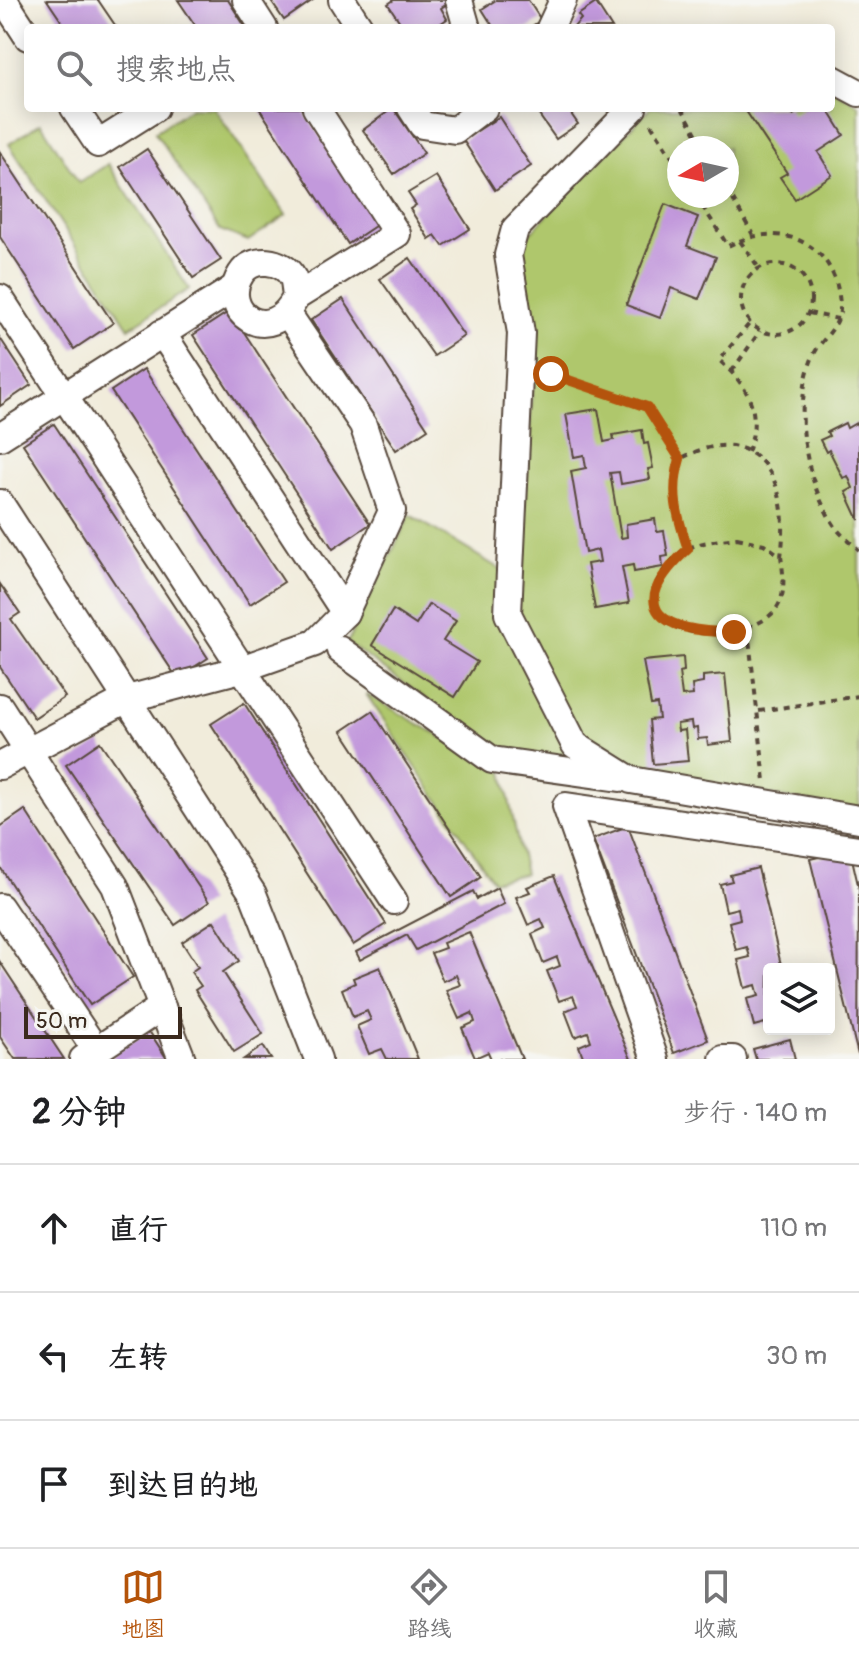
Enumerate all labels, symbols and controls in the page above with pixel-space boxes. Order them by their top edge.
search box [24,24,835,112]
icon: search [52,46,96,90]
text: 搜索地点 [116,51,236,88]
north arrow [667,136,739,208]
route start [533,356,569,392]
route end [716,614,752,650]
map controls [763,963,835,1035]
button: layers [763,963,835,1035]
scale bar [24,1003,182,1039]
text: 50 m [36,1007,87,1035]
text: 2 分钟 [32,1091,126,1134]
text: 步行 · 140 m [684,1097,827,1129]
icon: ahead [32,1206,76,1250]
text: 直行 [108,1211,168,1248]
text: 110 m [760,1212,827,1244]
icon: left [32,1334,76,1378]
text: 左转 [108,1339,168,1376]
text: 30 m [766,1340,827,1372]
icon: arrive [32,1462,76,1506]
text: 到达目的地 [108,1467,258,1504]
tab: 地图 [121,1565,165,1643]
tab: 路线 [407,1565,452,1643]
tab: 收藏 [694,1565,738,1643]

